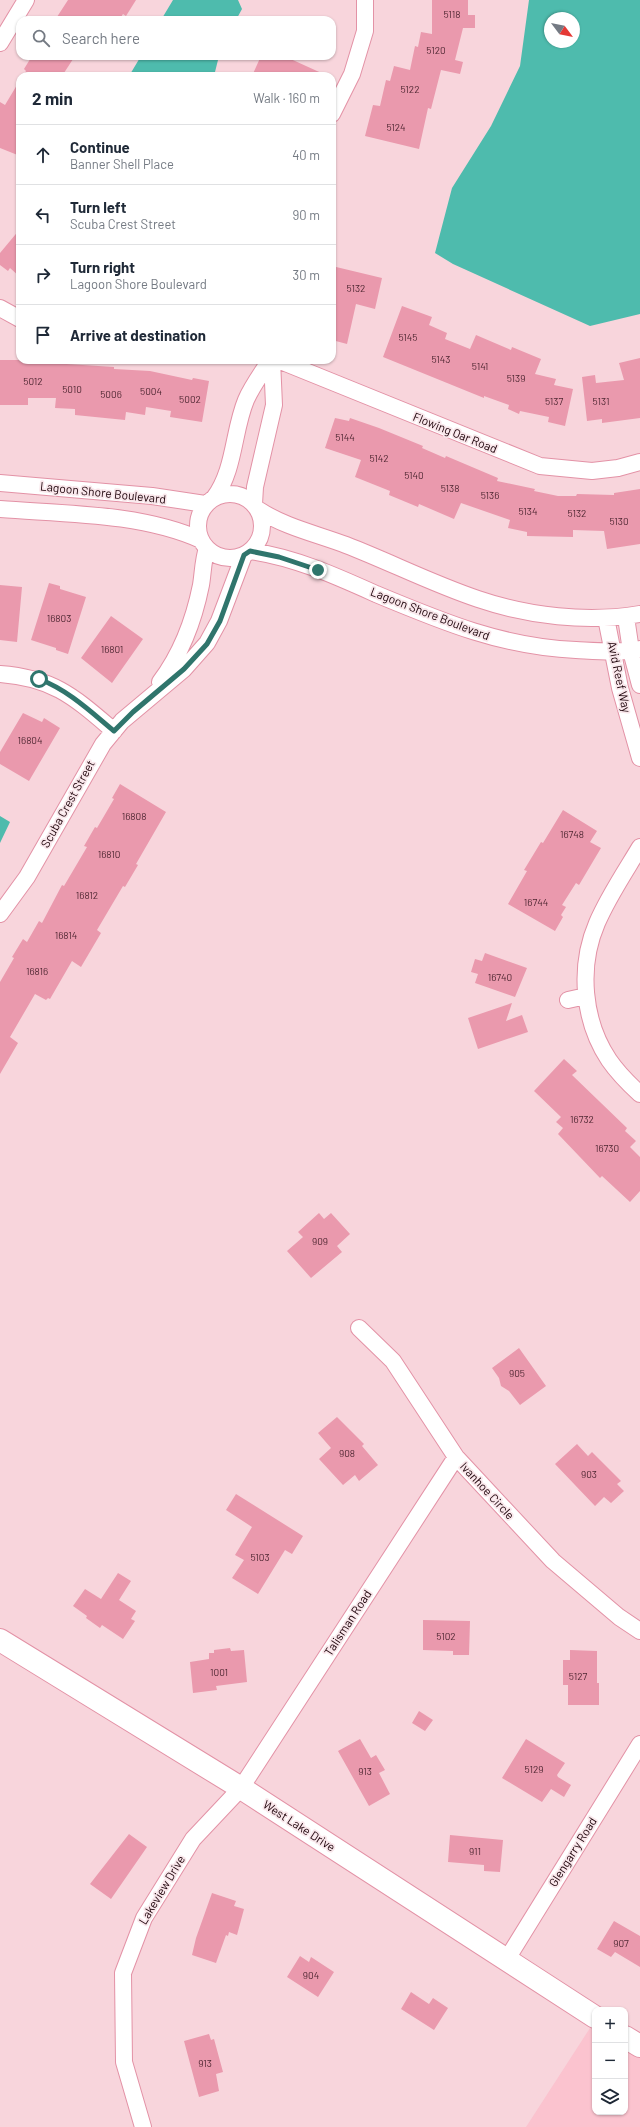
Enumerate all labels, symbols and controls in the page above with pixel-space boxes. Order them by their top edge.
house number: 5118 [443,8,461,20]
north arrow [544,12,580,48]
search box [16,16,336,60]
icon: search [30,27,52,49]
text: Search here [62,29,140,47]
house number: 5120 [426,44,446,56]
house number: 5122 [400,83,420,95]
text: 2 min [32,88,73,108]
text: Walk · 160 m [253,90,320,106]
house number: 5124 [386,121,406,133]
text: Continue [70,138,130,156]
icon: ahead [32,144,54,166]
text: 40 m [292,147,320,163]
text: Banner Shell Place [70,156,174,172]
text: Turn left [70,198,126,216]
icon: left [32,204,54,226]
text: 90 m [293,207,320,223]
text: Scuba Crest Street [70,216,176,232]
text: Turn right [70,258,135,276]
icon: right [32,264,54,286]
text: 30 m [293,267,320,283]
text: Lagoon Shore Boulevard [70,276,207,292]
house number: 5132 [347,282,365,294]
icon: arrive [32,324,54,346]
text: Arrive at destination [70,326,206,344]
house number: 5145 [398,331,418,343]
house number: 5143 [431,353,451,365]
house number: 5141 [472,360,488,372]
house number: 5139 [507,372,525,384]
house number: 5012 [23,375,43,387]
house number: 5010 [62,383,82,395]
house number: 5004 [140,385,162,397]
house number: 5006 [100,388,122,400]
house number: 5002 [179,393,201,405]
house number: 5137 [545,395,563,407]
house number: 5131 [593,395,609,407]
street label: Flowing Oar Road [411,409,500,455]
house number: 5144 [335,431,355,443]
house number: 5142 [369,452,389,464]
house number: 5140 [404,469,424,481]
street label: Lagoon Shore Boulevard [40,478,167,506]
house number: 5138 [441,482,459,494]
house number: 5136 [481,489,499,501]
house number: 5134 [518,505,538,517]
house number: 5132 [568,507,586,519]
house number: 5130 [609,515,629,527]
route end [309,561,327,579]
street label: Lagoon Shore Boulevard [369,584,492,642]
house number: 16803 [47,612,71,624]
street label: Avid Reef Way [606,640,635,714]
house number: 16801 [101,643,123,655]
route start [30,670,48,688]
house number: 16804 [17,734,43,746]
street label: Scuba Crest Street [37,757,97,850]
house number: 16808 [122,810,146,822]
house number: 16748 [560,828,584,840]
house number: 16810 [98,848,120,860]
house number: 16812 [76,889,98,901]
house number: 16744 [524,896,548,908]
house number: 16814 [55,929,77,941]
house number: 16816 [26,965,48,977]
house number: 16740 [488,971,512,983]
house number: 16732 [570,1113,594,1125]
house number: 16730 [595,1142,619,1154]
house number: 909 [312,1235,328,1247]
house number: 905 [509,1367,525,1379]
house number: 908 [339,1447,355,1459]
street label: Ivanhoe Circle [458,1459,518,1522]
house number: 903 [581,1468,597,1480]
house number: 5103 [250,1551,270,1563]
street label: Talisman Road [321,1587,374,1658]
house number: 5102 [436,1630,456,1642]
house number: 1001 [210,1666,228,1678]
house number: 5127 [569,1670,587,1682]
house number: 5129 [525,1763,543,1775]
house number: 913 [358,1765,372,1777]
street label: West Lake Drive [261,1797,338,1854]
street label: Glengarry Road [545,1814,599,1889]
house number: 911 [469,1845,481,1857]
street label: Lakeview Drive [135,1853,187,1926]
house number: 907 [613,1937,629,1949]
house number: 904 [303,1969,319,1981]
map controls [592,2007,628,2115]
button: + [592,2007,628,2043]
button: − [592,2043,628,2079]
house number: 913 [198,2057,212,2069]
button: layers [592,2079,628,2115]

